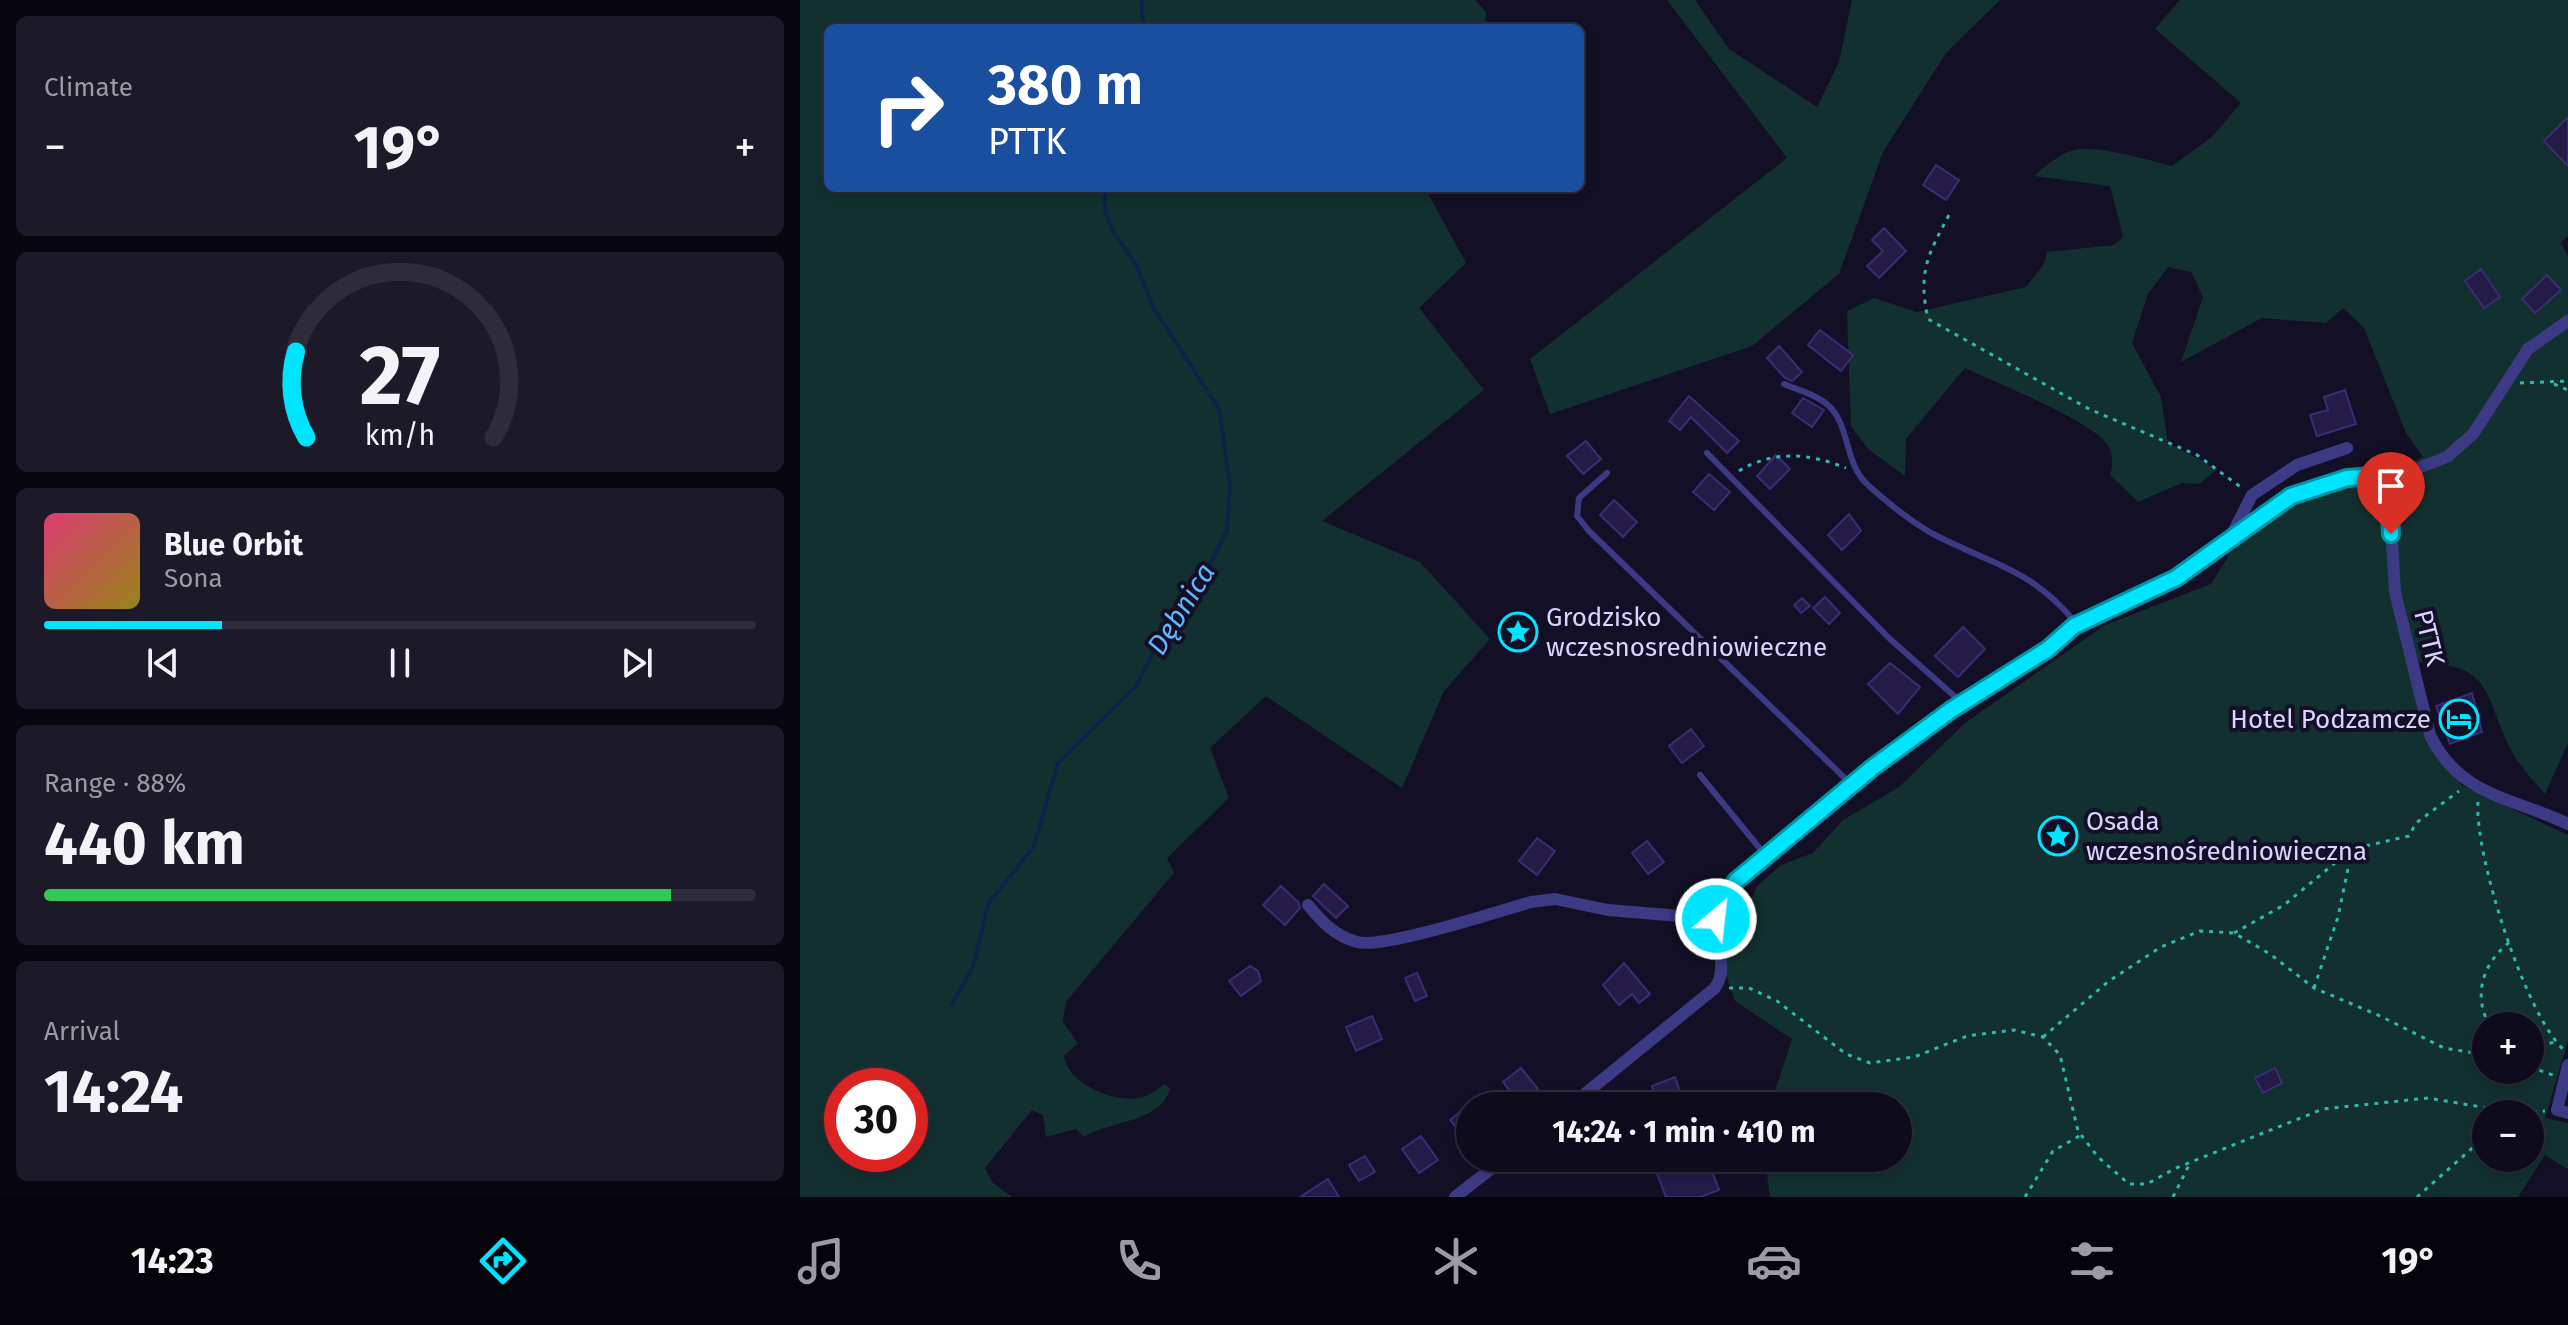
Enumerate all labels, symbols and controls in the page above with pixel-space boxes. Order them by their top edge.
text: 380 m [988,52,1143,119]
icon: right [856,56,960,160]
text: Climate [44,72,133,103]
text: 19° [354,112,446,184]
text: PTTK [988,120,1066,164]
text: − [44,121,66,174]
text: + [734,121,756,174]
text: 27 [359,326,441,426]
text: km/h [365,418,435,453]
pin [2357,452,2425,534]
icon: arrive [2369,464,2413,508]
text: Blue Orbit [164,527,303,563]
water label: Dębnica [1140,557,1222,661]
text: Sona [164,563,223,594]
place label: Grodzisko wczesnosredniowieczne [1546,602,1827,663]
street label: PTTK [2407,607,2451,670]
place icon: Grodzisko wczesnosredniowieczne [1497,611,1539,653]
icon: previous [141,641,185,685]
icon: pause [378,641,422,685]
icon: next [615,641,659,685]
hotel icon: Hotel Podzamcze [2438,698,2480,740]
place label: Hotel Podzamcze [2230,704,2431,735]
text: Range · 88% [44,768,186,799]
place label: Osada wczesnośredniowieczna [2086,806,2367,867]
text: 440 km [44,808,245,880]
place icon: Osada wczesnośredniowieczna [2037,815,2079,857]
position arrow [1674,877,1758,961]
map controls [2472,1012,2544,1172]
button: + [2472,1012,2544,1084]
text: Arrival [44,1016,120,1047]
text: 14:24 [44,1056,183,1128]
speed limit sign: 30 [824,1068,928,1172]
button: − [2472,1100,2544,1172]
text: 14:24 · 1 min · 410 m [1552,1114,1816,1150]
icon: directions [475,1233,531,1289]
icon: music [793,1233,849,1289]
icon: phone [1111,1233,1167,1289]
icon: climate [1428,1233,1484,1289]
icon: car [1746,1233,1802,1289]
icon: filters [2064,1233,2120,1289]
text: 14:23 [131,1239,214,1283]
text: 19° [2382,1239,2437,1283]

